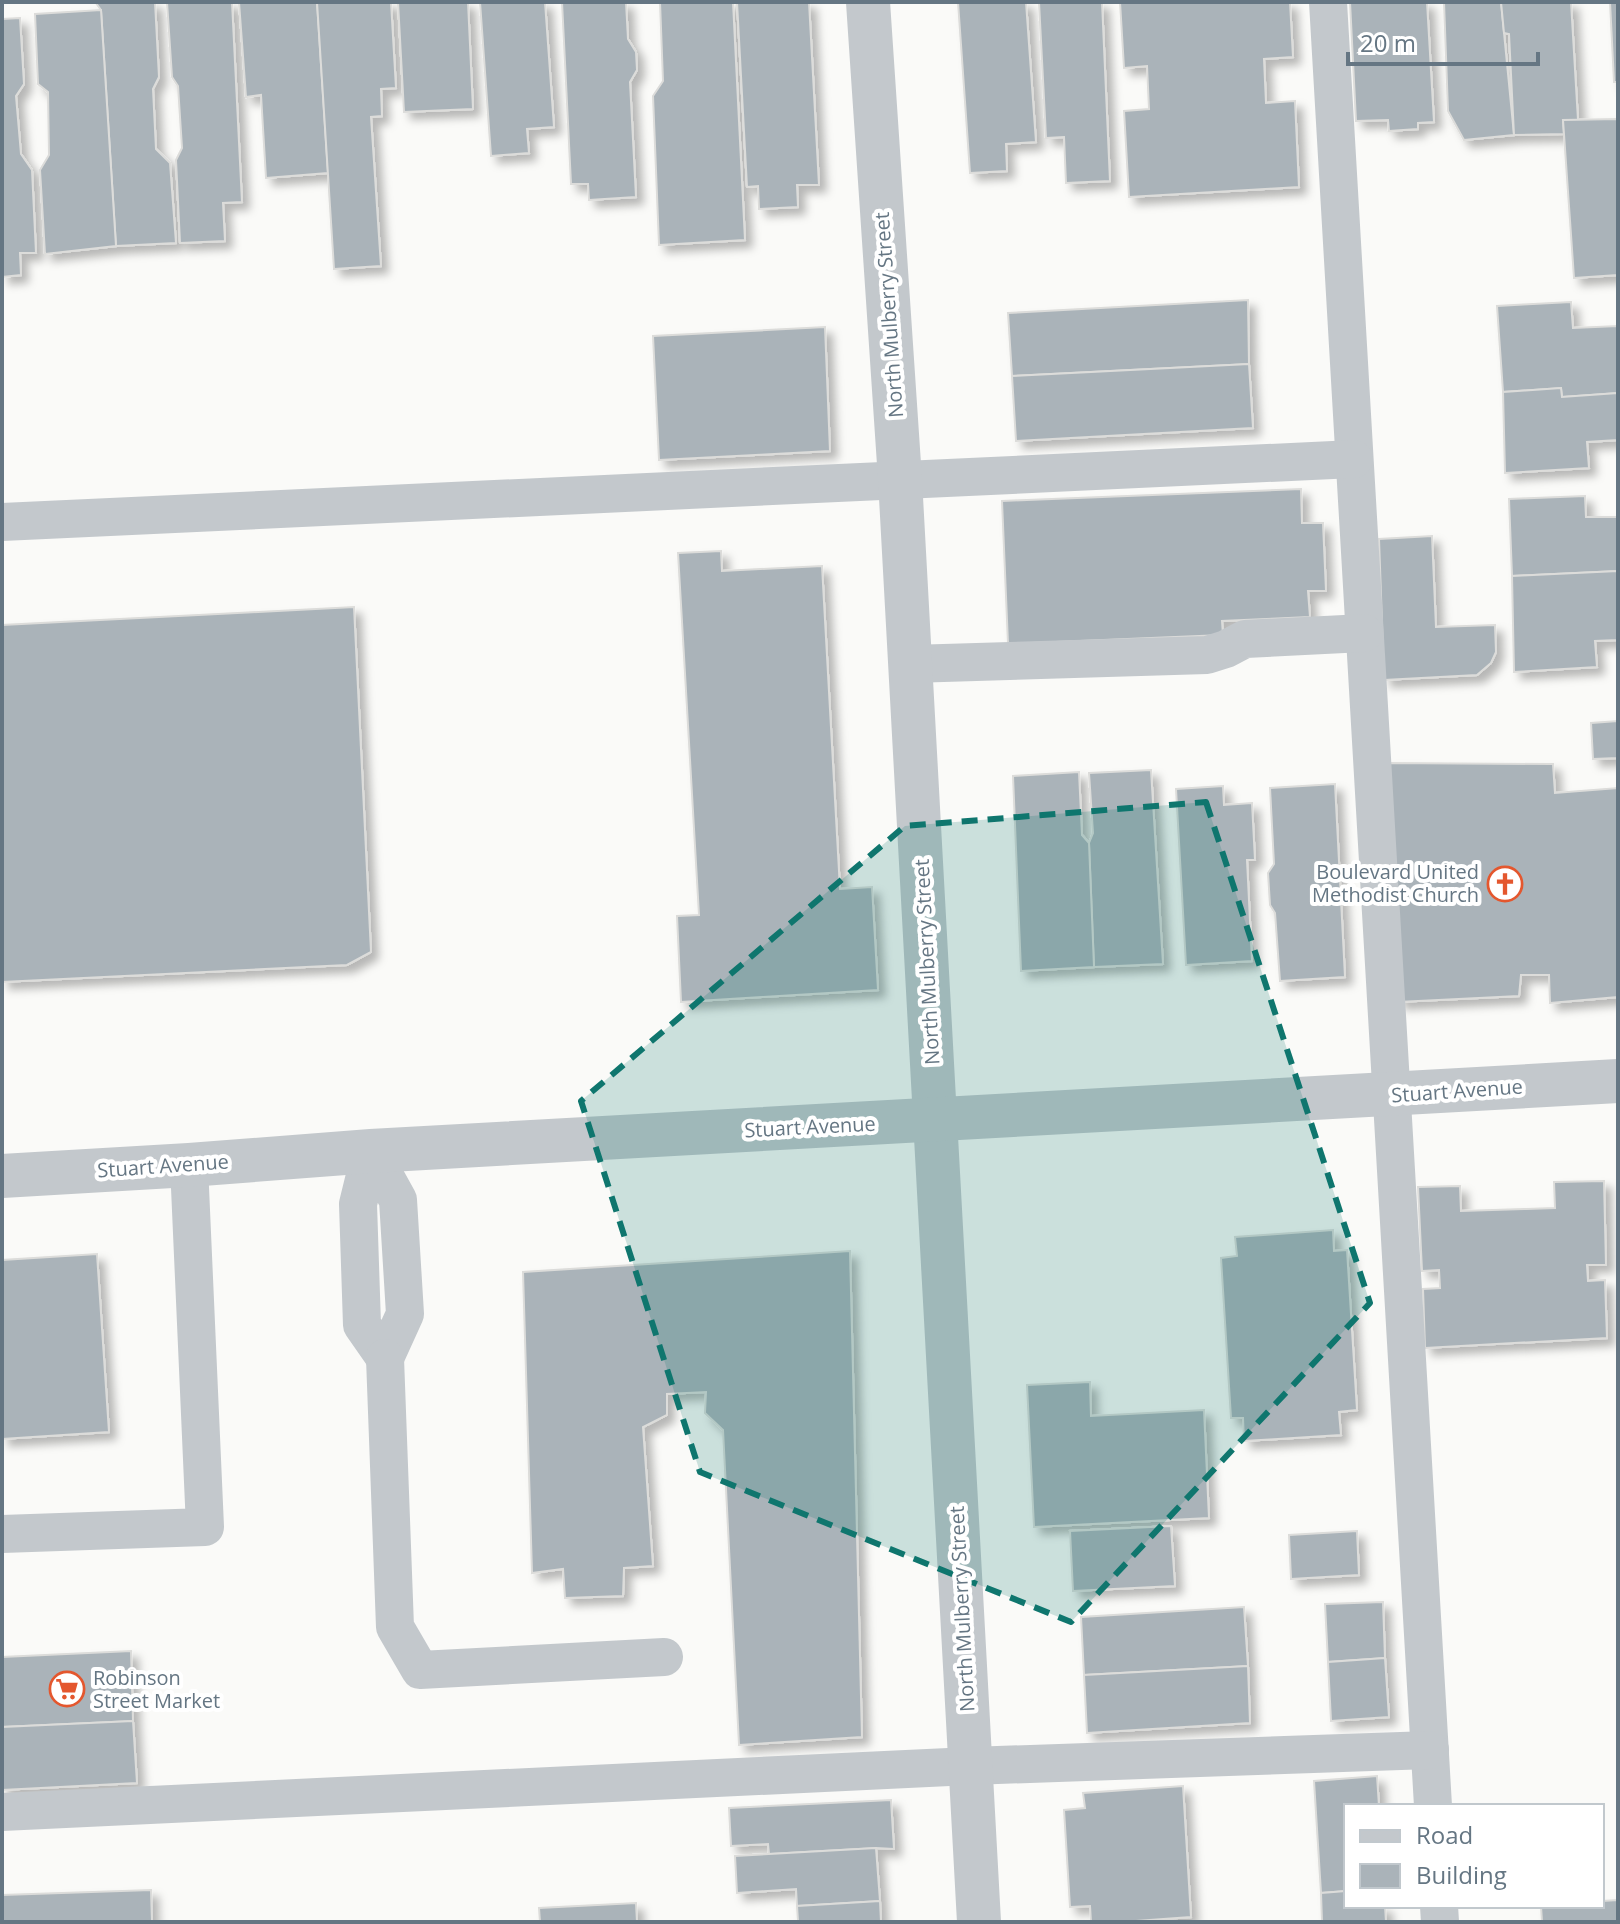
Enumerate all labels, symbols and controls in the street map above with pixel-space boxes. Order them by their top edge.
scale bar [1348,16,1538,66]
text: 20 m [1360,26,1416,59]
street label: North Mulberry Street [868,211,909,419]
street label: North Mulberry Street [908,858,945,1066]
place label: Boulevard United Methodist Church [1312,858,1479,908]
church icon: Boulevard United Methodist Church [1486,865,1524,903]
street label: Stuart Avenue [1390,1072,1524,1109]
street label: Stuart Avenue [744,1110,876,1143]
street label: Stuart Avenue [96,1147,230,1184]
street label: North Mulberry Street [943,1505,980,1713]
place label: Robinson Street Market [93,1664,220,1714]
supermarket icon: Robinson Street Market [48,1670,86,1708]
legend [1344,1804,1604,1908]
text: Road [1416,1818,1473,1851]
text: Building [1416,1858,1507,1891]

